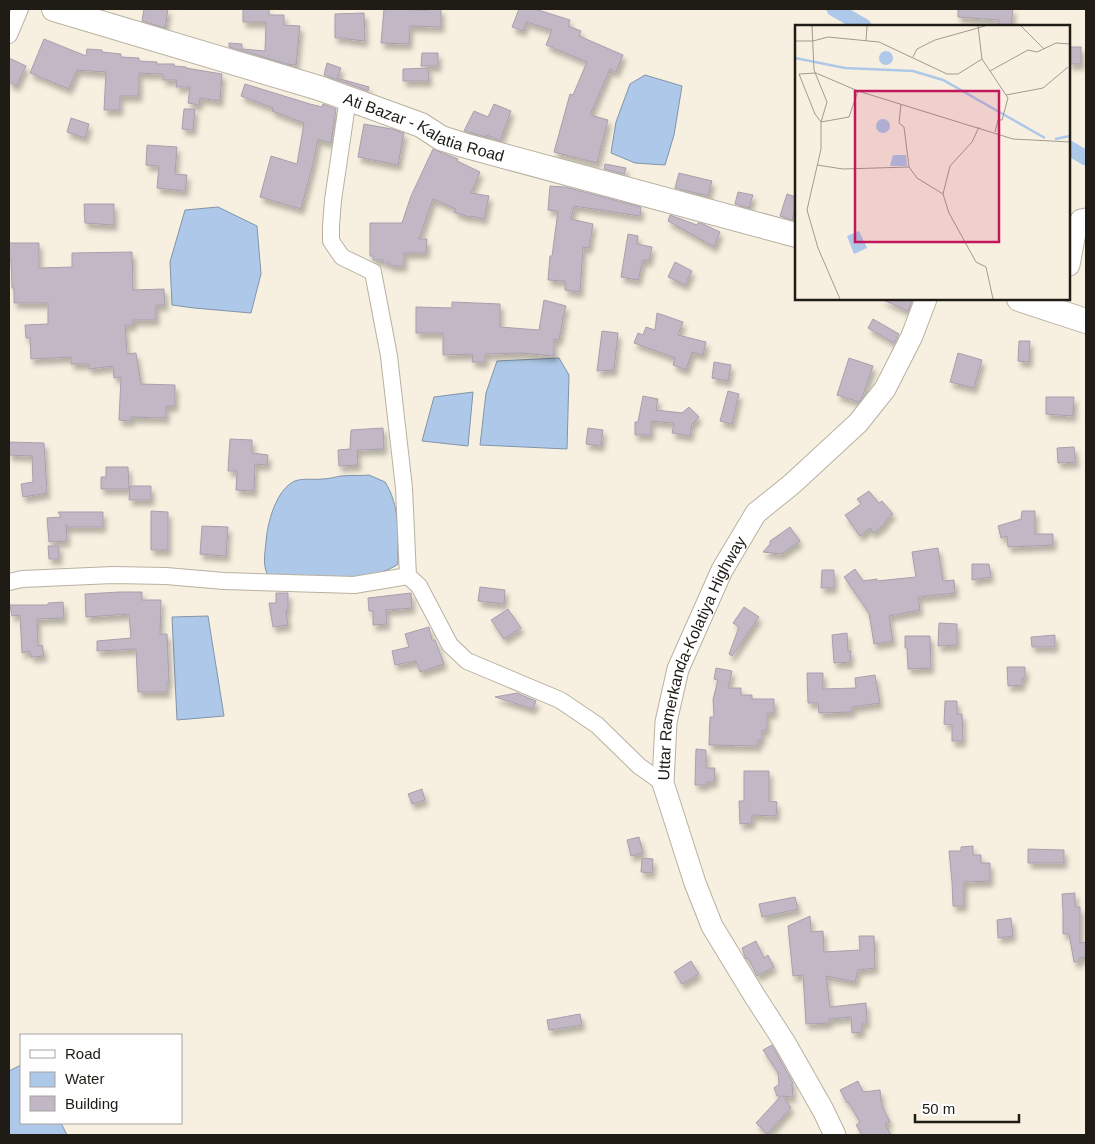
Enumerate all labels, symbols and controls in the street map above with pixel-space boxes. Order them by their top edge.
inset map [795,25,1070,300]
street label: Ati Bazar - Kalatia Road [342,89,506,164]
street label: Uttar Ramerkanda-Kolatiya Highway [655,533,749,781]
legend [20,1034,182,1124]
text: Road [65,1045,101,1062]
text: Water [65,1070,104,1087]
scale bar [915,1092,1019,1124]
text: Building [65,1095,118,1112]
text: 50 m [922,1100,955,1117]

